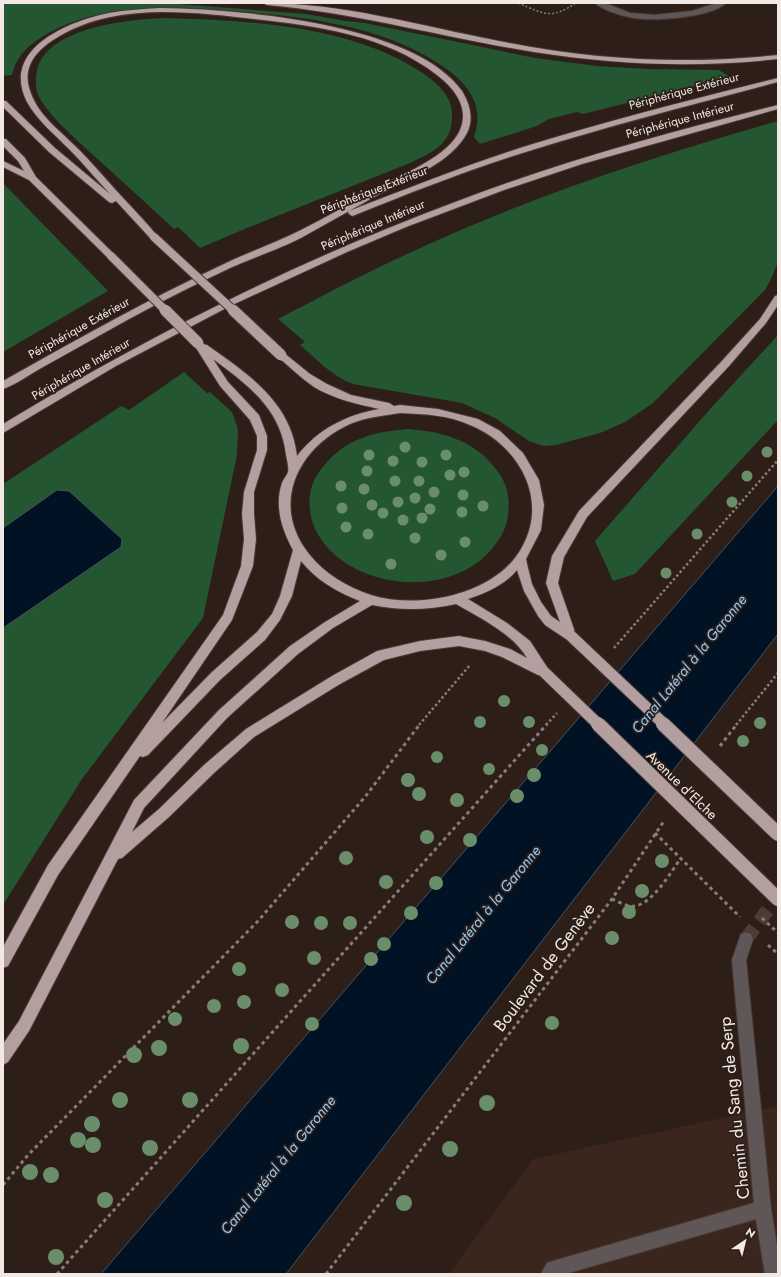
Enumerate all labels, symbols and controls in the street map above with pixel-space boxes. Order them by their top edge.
street label: Périphérique Extérieur [627,67,742,114]
street label: Périphérique Intérieur [624,97,737,143]
street label: Périphérique Extérieur [318,161,431,219]
street label: Périphérique Intérieur [318,195,429,255]
street label: Périphérique Extérieur [25,292,134,363]
street label: Périphérique Intérieur [28,333,134,405]
water label: Canal Latéral à la Garonne [626,589,752,738]
street label: Avenue d'Elche [642,746,722,824]
water label: Canal Latéral à la Garonne [420,840,546,989]
street label: Boulevard de Genève [488,898,600,1036]
street label: Chemin du Sang de Serp [712,1015,756,1200]
water label: Canal Latéral à la Garonne [215,1090,341,1239]
north arrow [725,1221,765,1261]
text: N [743,1224,759,1242]

